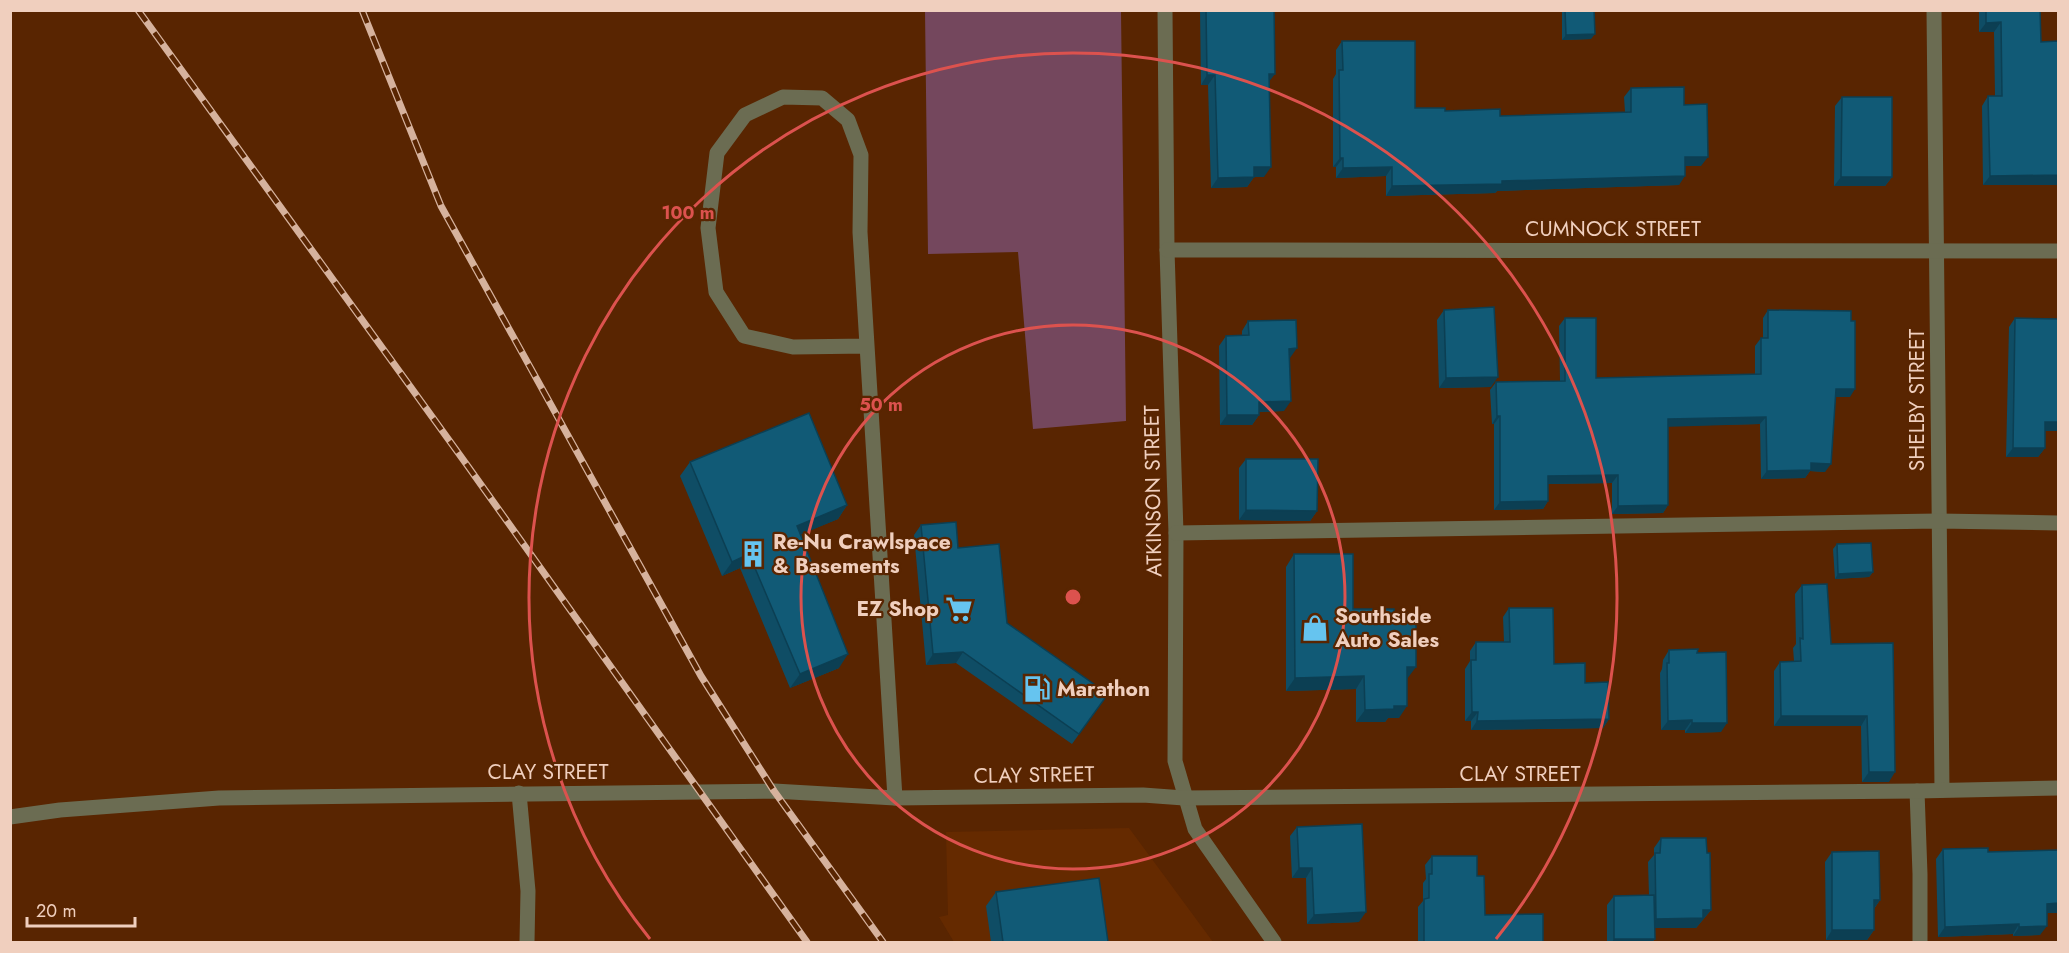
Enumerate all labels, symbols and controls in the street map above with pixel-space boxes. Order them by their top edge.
text: 100 m [661,200,715,226]
street label: CUMNOCK STREET [1525,214,1701,244]
street label: SHELBY STREET [1902,328,1932,471]
text: 50 m [859,392,903,418]
street label: ATKINSON STREET [1136,405,1169,577]
place label: Re-Nu Crawlspace & Basements [773,527,951,581]
building icon: Re-Nu Crawlspace & Basements [738,539,768,569]
centre of rings [1063,587,1083,607]
place label: EZ Shop [857,594,939,624]
supermarket icon: EZ Shop [944,594,974,624]
place label: Southside Auto Sales [1334,601,1440,655]
shop icon: Southside Auto Sales [1300,613,1330,643]
fuel station icon: Marathon [1022,674,1052,704]
place label: Marathon [1057,674,1150,704]
street label: CLAY STREET [488,757,609,787]
street label: CLAY STREET [973,759,1095,791]
street label: CLAY STREET [1460,759,1581,789]
scale bar [27,890,135,928]
text: 20 m [36,898,76,924]

